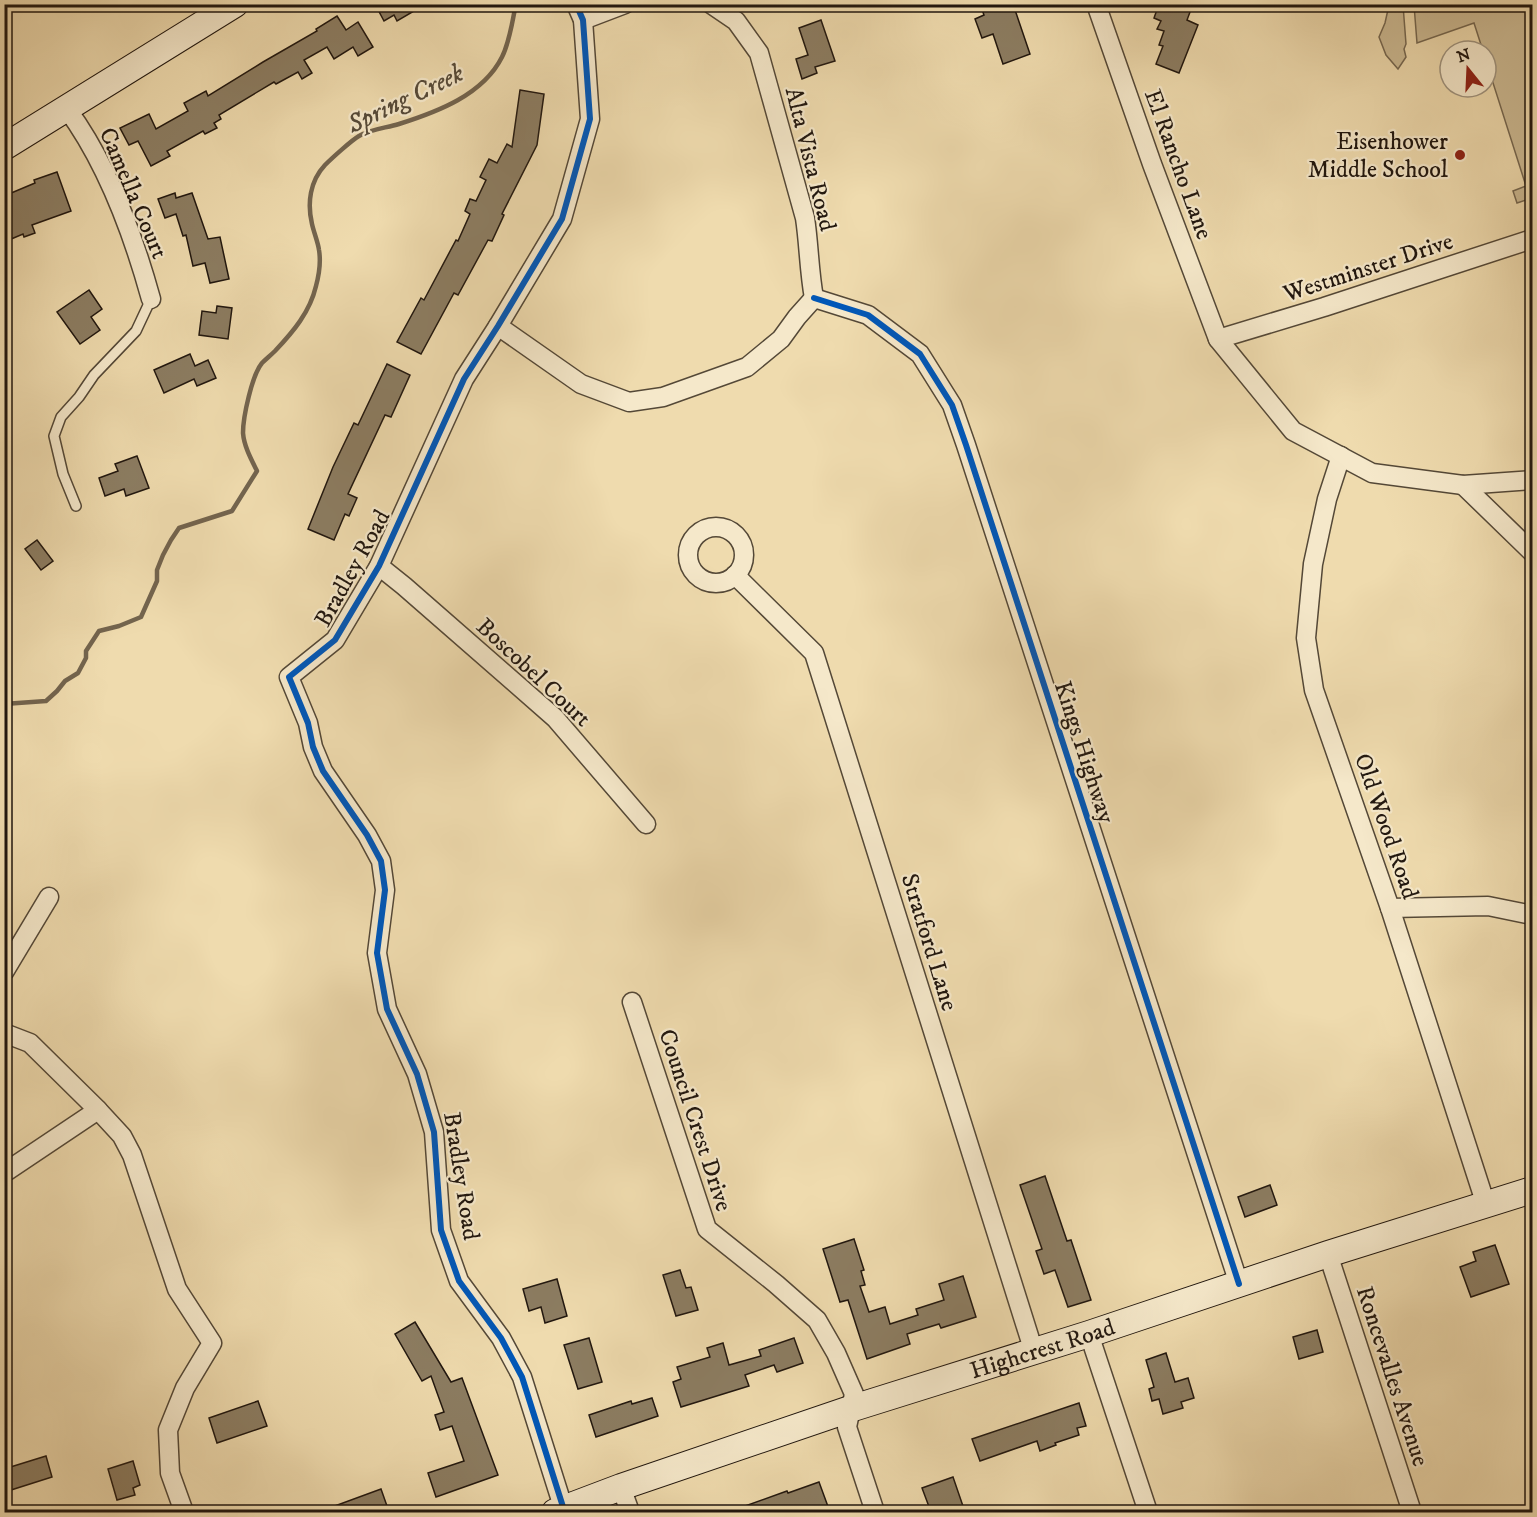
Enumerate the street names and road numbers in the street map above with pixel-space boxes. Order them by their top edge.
street label: Alta Vista Road [778,84,842,234]
street label: El Rancho Lane [1137,85,1219,244]
street label: Camella Court [92,123,174,264]
street label: Westminster Drive [1279,226,1457,310]
street label: Bradley Road [308,505,397,632]
street label: Boscobel Court [470,612,597,734]
street label: Kings Highway [1047,677,1121,828]
street label: Old Wood Road [1347,750,1425,903]
street label: Stratford Lane [894,870,964,1015]
street label: Council Crest Drive [651,1026,739,1215]
street label: Bradley Road [436,1110,486,1242]
street label: Roncevalles Avenue [1349,1282,1435,1470]
street label: Highcrest Road [966,1312,1119,1386]

